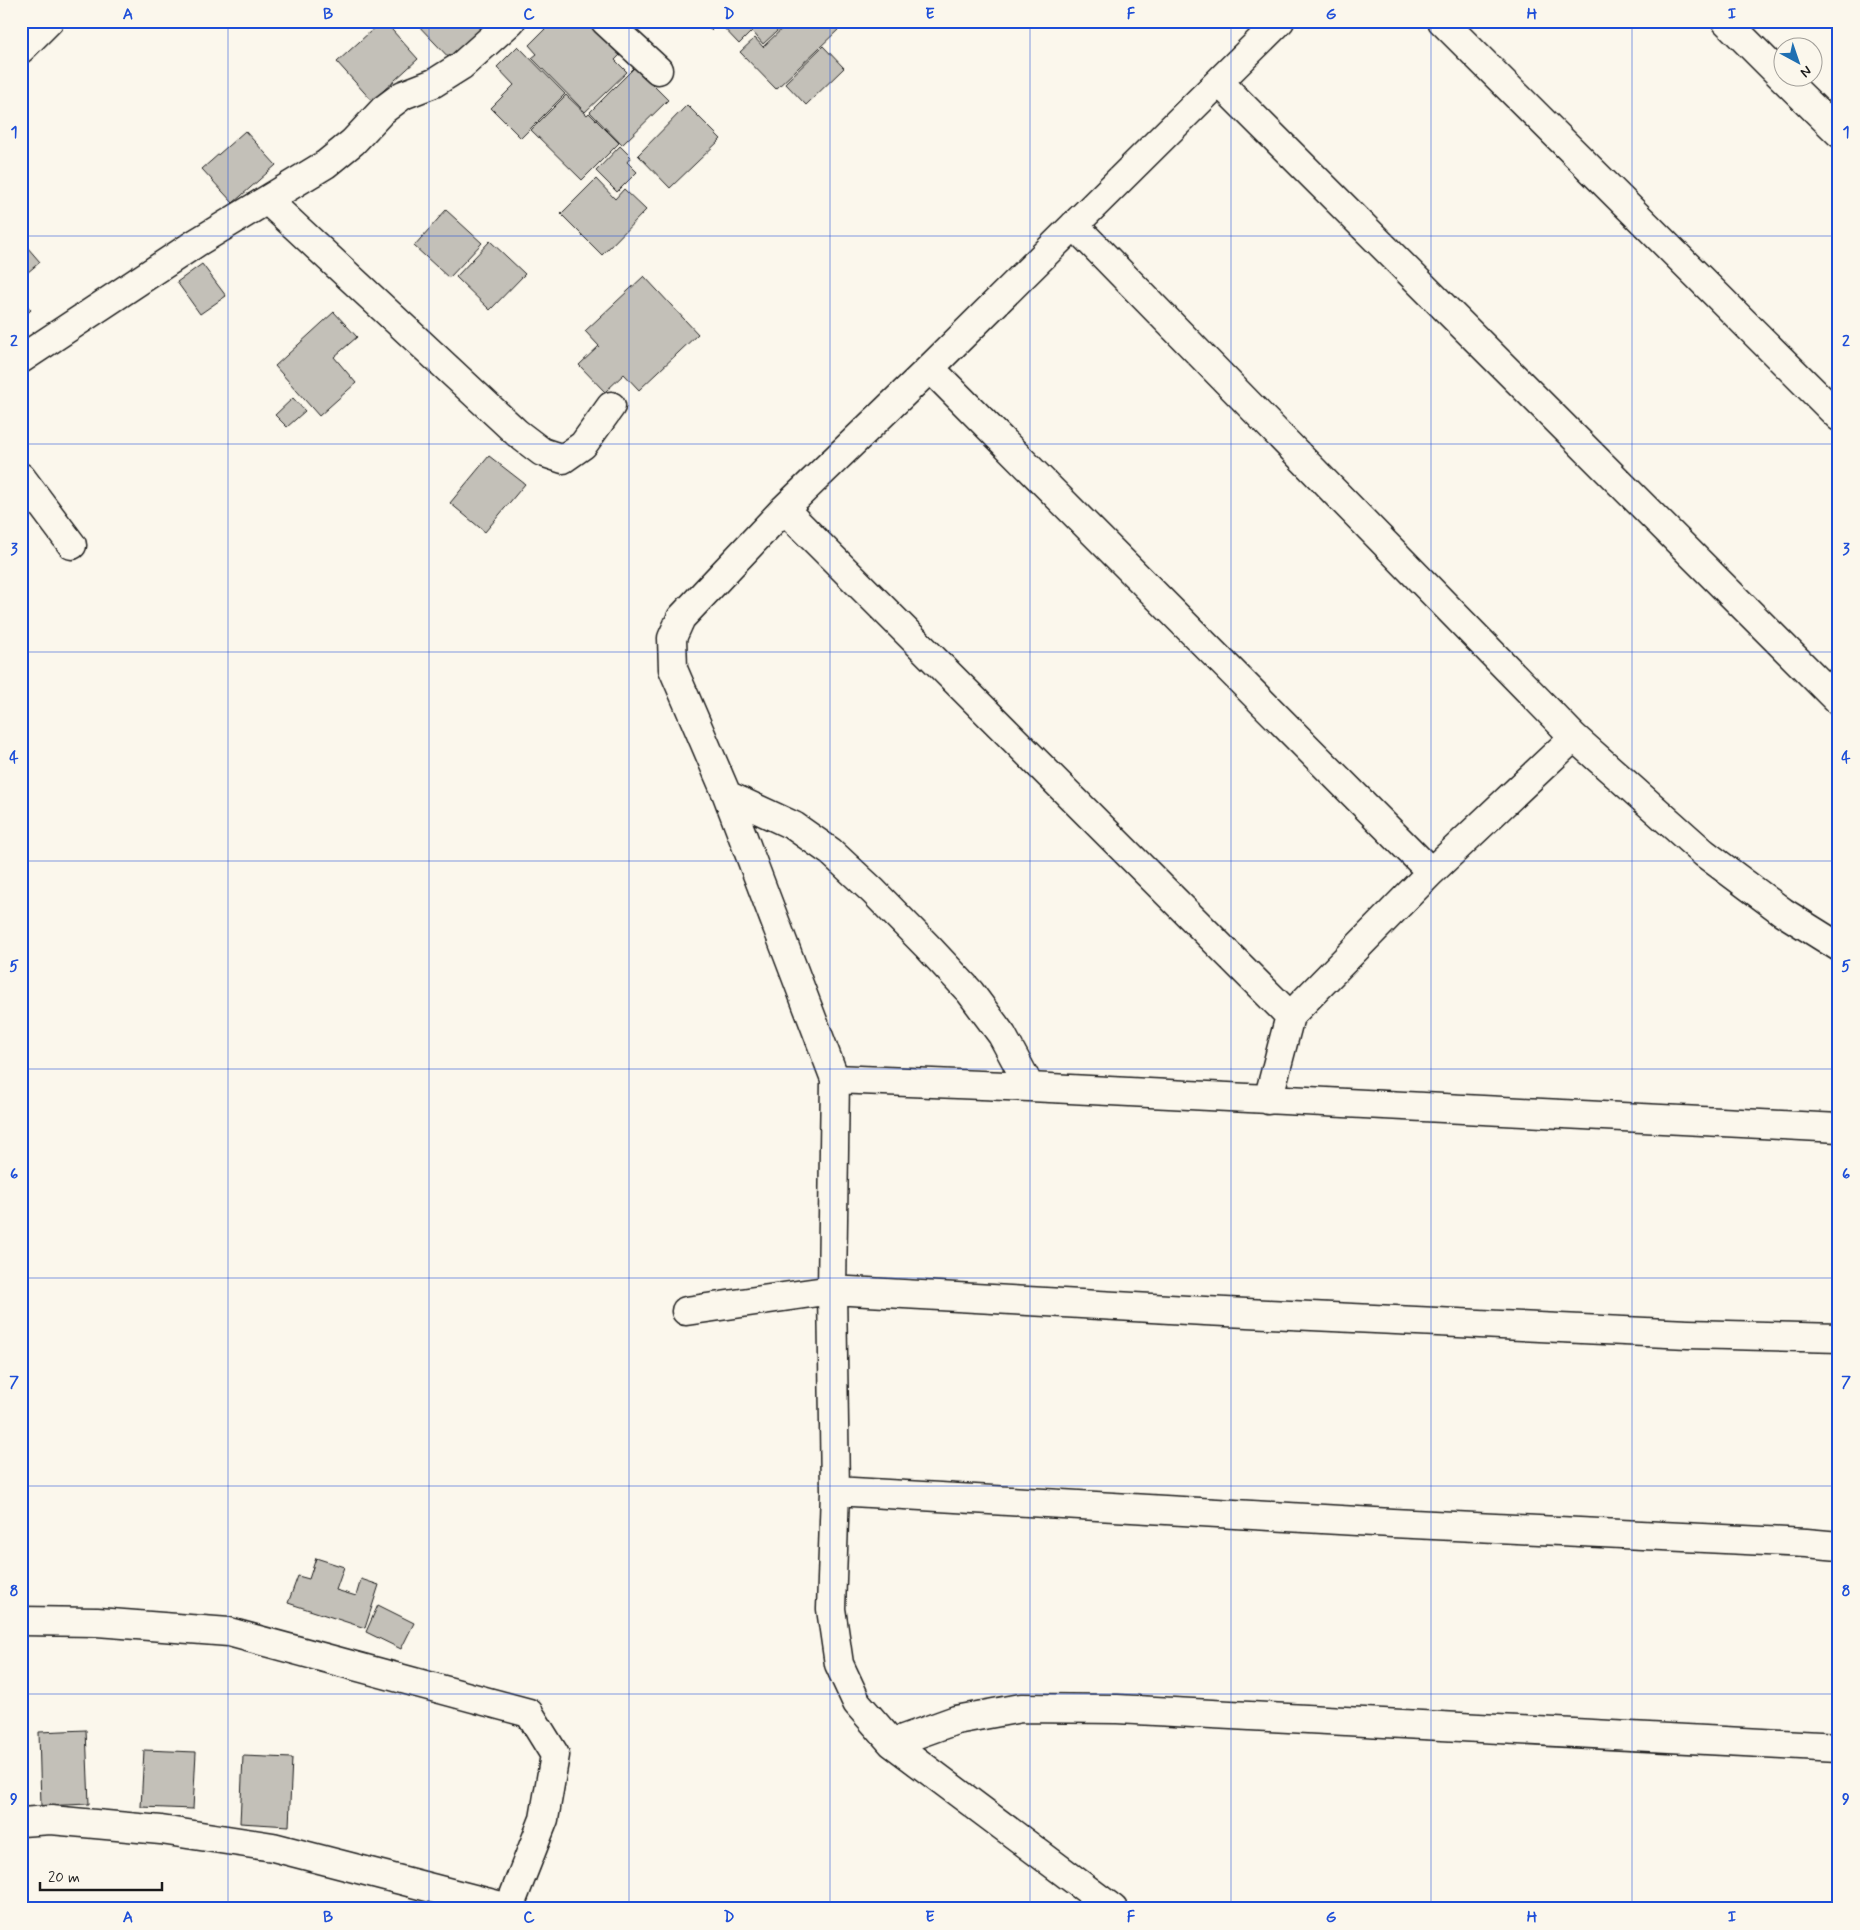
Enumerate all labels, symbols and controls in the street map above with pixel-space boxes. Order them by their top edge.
text: A [123,4,133,25]
text: B [323,4,333,25]
text: C [523,4,535,25]
text: D [723,4,735,25]
text: E [925,4,935,25]
text: F [1127,4,1136,25]
text: G [1326,4,1337,25]
text: H [1527,4,1538,25]
text: I [1728,4,1737,25]
north arrow [1772,38,1822,88]
text: N [1796,61,1815,81]
text: 1 [10,122,18,143]
text: 1 [1842,122,1850,143]
text: 2 [10,331,18,352]
text: 2 [1842,331,1850,352]
text: 3 [10,539,18,560]
text: 3 [1842,539,1850,560]
text: 4 [9,747,19,768]
text: 4 [1841,747,1851,768]
text: 5 [9,956,19,977]
text: 5 [1841,956,1851,977]
text: 6 [10,1164,18,1185]
text: 6 [1842,1164,1850,1185]
text: 7 [9,1372,19,1393]
text: 7 [1841,1372,1851,1393]
text: 8 [9,1581,19,1602]
text: 8 [1841,1581,1851,1602]
text: 9 [10,1789,18,1810]
text: 9 [1842,1789,1850,1810]
scale bar [40,1860,162,1892]
text: 20 m [48,1868,80,1888]
text: A [123,1907,133,1928]
text: B [323,1907,333,1928]
text: C [523,1907,535,1928]
text: D [723,1907,735,1928]
text: E [925,1907,935,1928]
text: F [1127,1907,1136,1928]
text: G [1326,1907,1337,1928]
text: H [1527,1907,1538,1928]
text: I [1728,1907,1737,1928]

